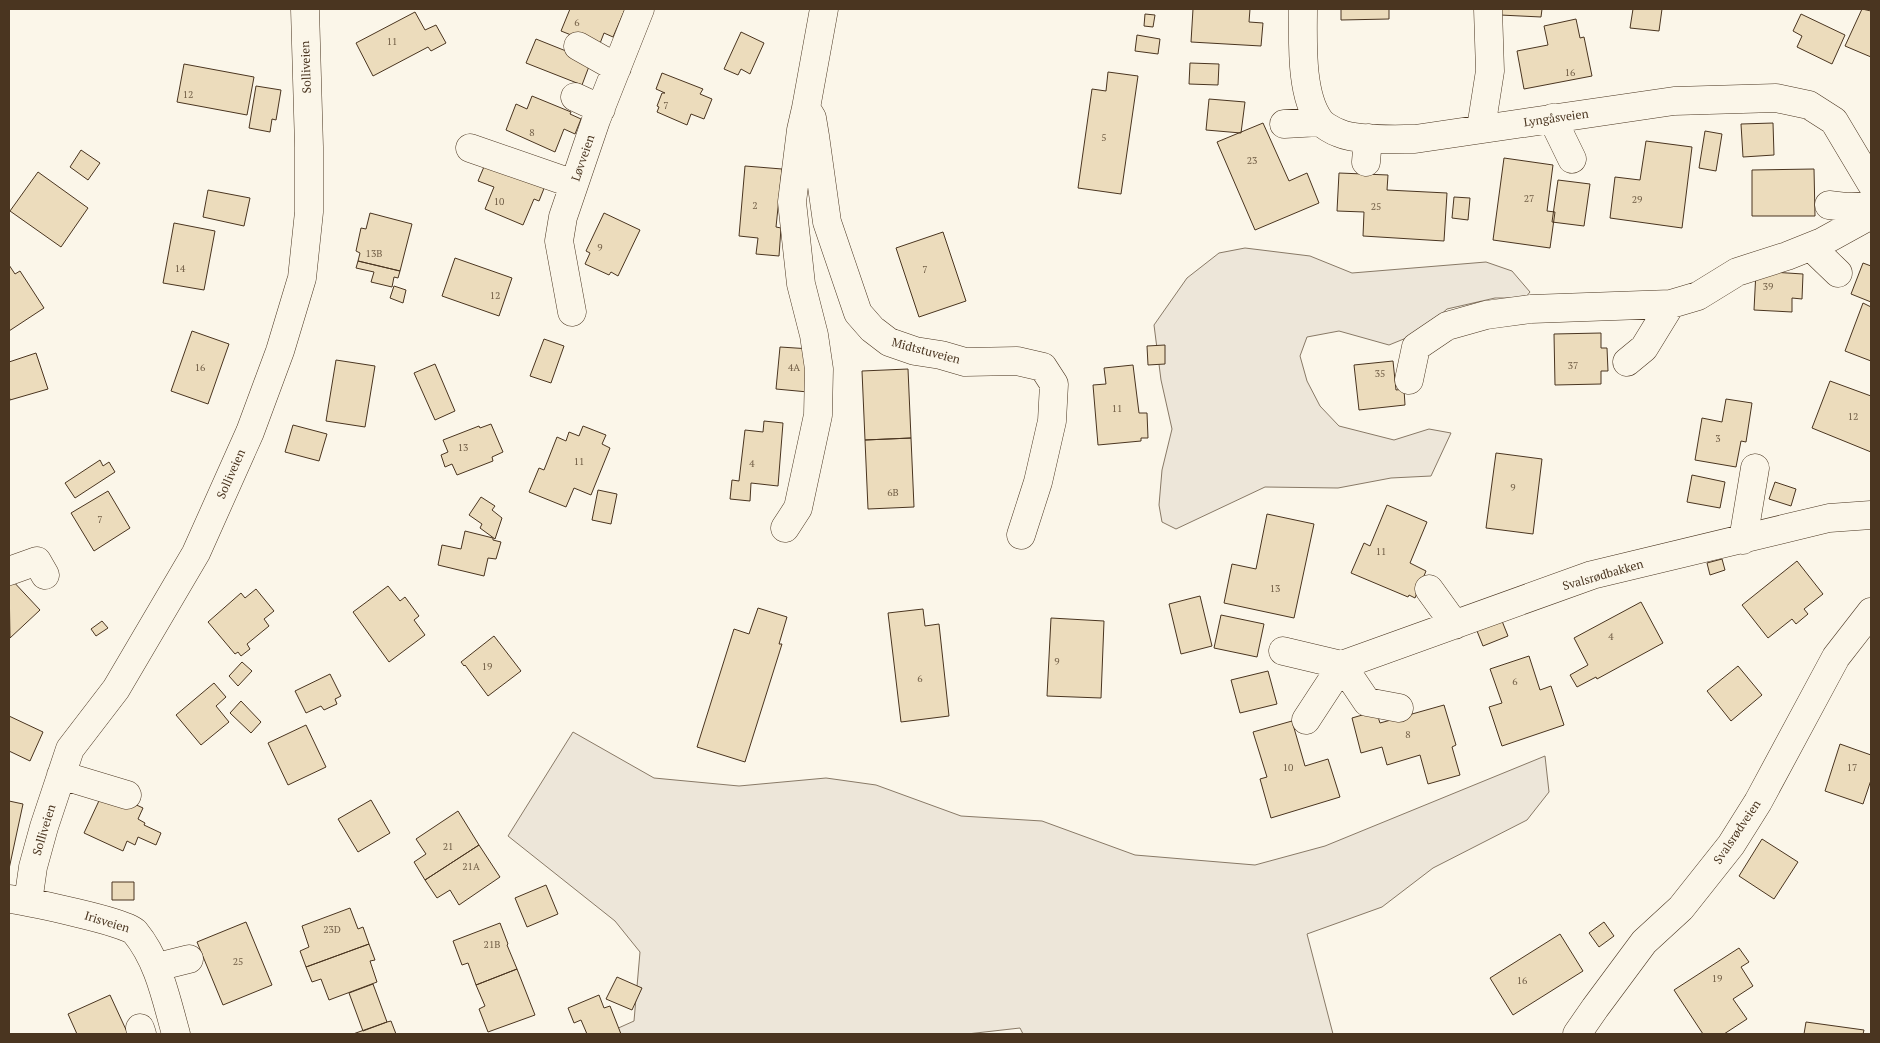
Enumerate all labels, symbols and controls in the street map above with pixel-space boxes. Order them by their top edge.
house number: 6 [574,16,580,29]
house number: 11 [387,35,397,48]
street label: Solliveien [297,40,314,94]
house number: 16 [1565,66,1576,79]
house number: 12 [183,88,193,101]
house number: 7 [663,99,669,112]
street label: Lyngåsveien [1522,106,1589,129]
house number: 8 [529,126,535,139]
house number: 5 [1101,131,1107,144]
street label: Løvveien [568,133,597,183]
house number: 23 [1247,154,1257,167]
house number: 27 [1524,192,1534,205]
house number: 29 [1632,193,1642,206]
house number: 10 [494,195,504,208]
house number: 2 [752,199,758,212]
house number: 25 [1371,200,1381,213]
house number: 9 [597,241,603,254]
house number: 13B [366,247,382,260]
house number: 14 [175,262,186,275]
house number: 7 [922,263,928,276]
house number: 39 [1763,280,1773,293]
house number: 12 [490,289,500,302]
street label: Midtstuveien [890,334,962,367]
house number: 37 [1568,359,1578,372]
house number: 16 [195,361,206,374]
house number: 4A [788,361,800,374]
house number: 35 [1375,367,1385,380]
house number: 11 [1112,402,1122,415]
house number: 12 [1848,410,1858,423]
house number: 3 [1715,432,1721,445]
house number: 13 [458,441,468,454]
street label: Solliveien [213,447,248,501]
house number: 11 [574,455,584,468]
house number: 4 [749,457,755,470]
house number: 9 [1510,481,1516,494]
house number: 6B [887,486,899,499]
house number: 7 [97,513,103,526]
house number: 11 [1376,545,1386,558]
street label: Svalsrødbakken [1561,556,1645,593]
house number: 13 [1270,582,1280,595]
house number: 4 [1608,630,1614,643]
house number: 9 [1054,655,1060,668]
house number: 19 [482,660,492,673]
house number: 6 [917,672,923,685]
house number: 6 [1512,675,1518,688]
house number: 8 [1405,728,1411,741]
house number: 10 [1283,761,1293,774]
house number: 17 [1847,761,1857,774]
street label: Svalsrødveien [1710,797,1763,867]
street label: Solliveien [29,803,58,857]
house number: 21 [443,840,453,853]
house number: 21A [462,860,480,873]
street label: Irisveien [83,908,131,935]
house number: 23D [323,923,341,936]
house number: 21B [484,938,500,951]
house number: 25 [233,955,243,968]
house number: 19 [1712,972,1722,985]
house number: 16 [1517,974,1528,987]

